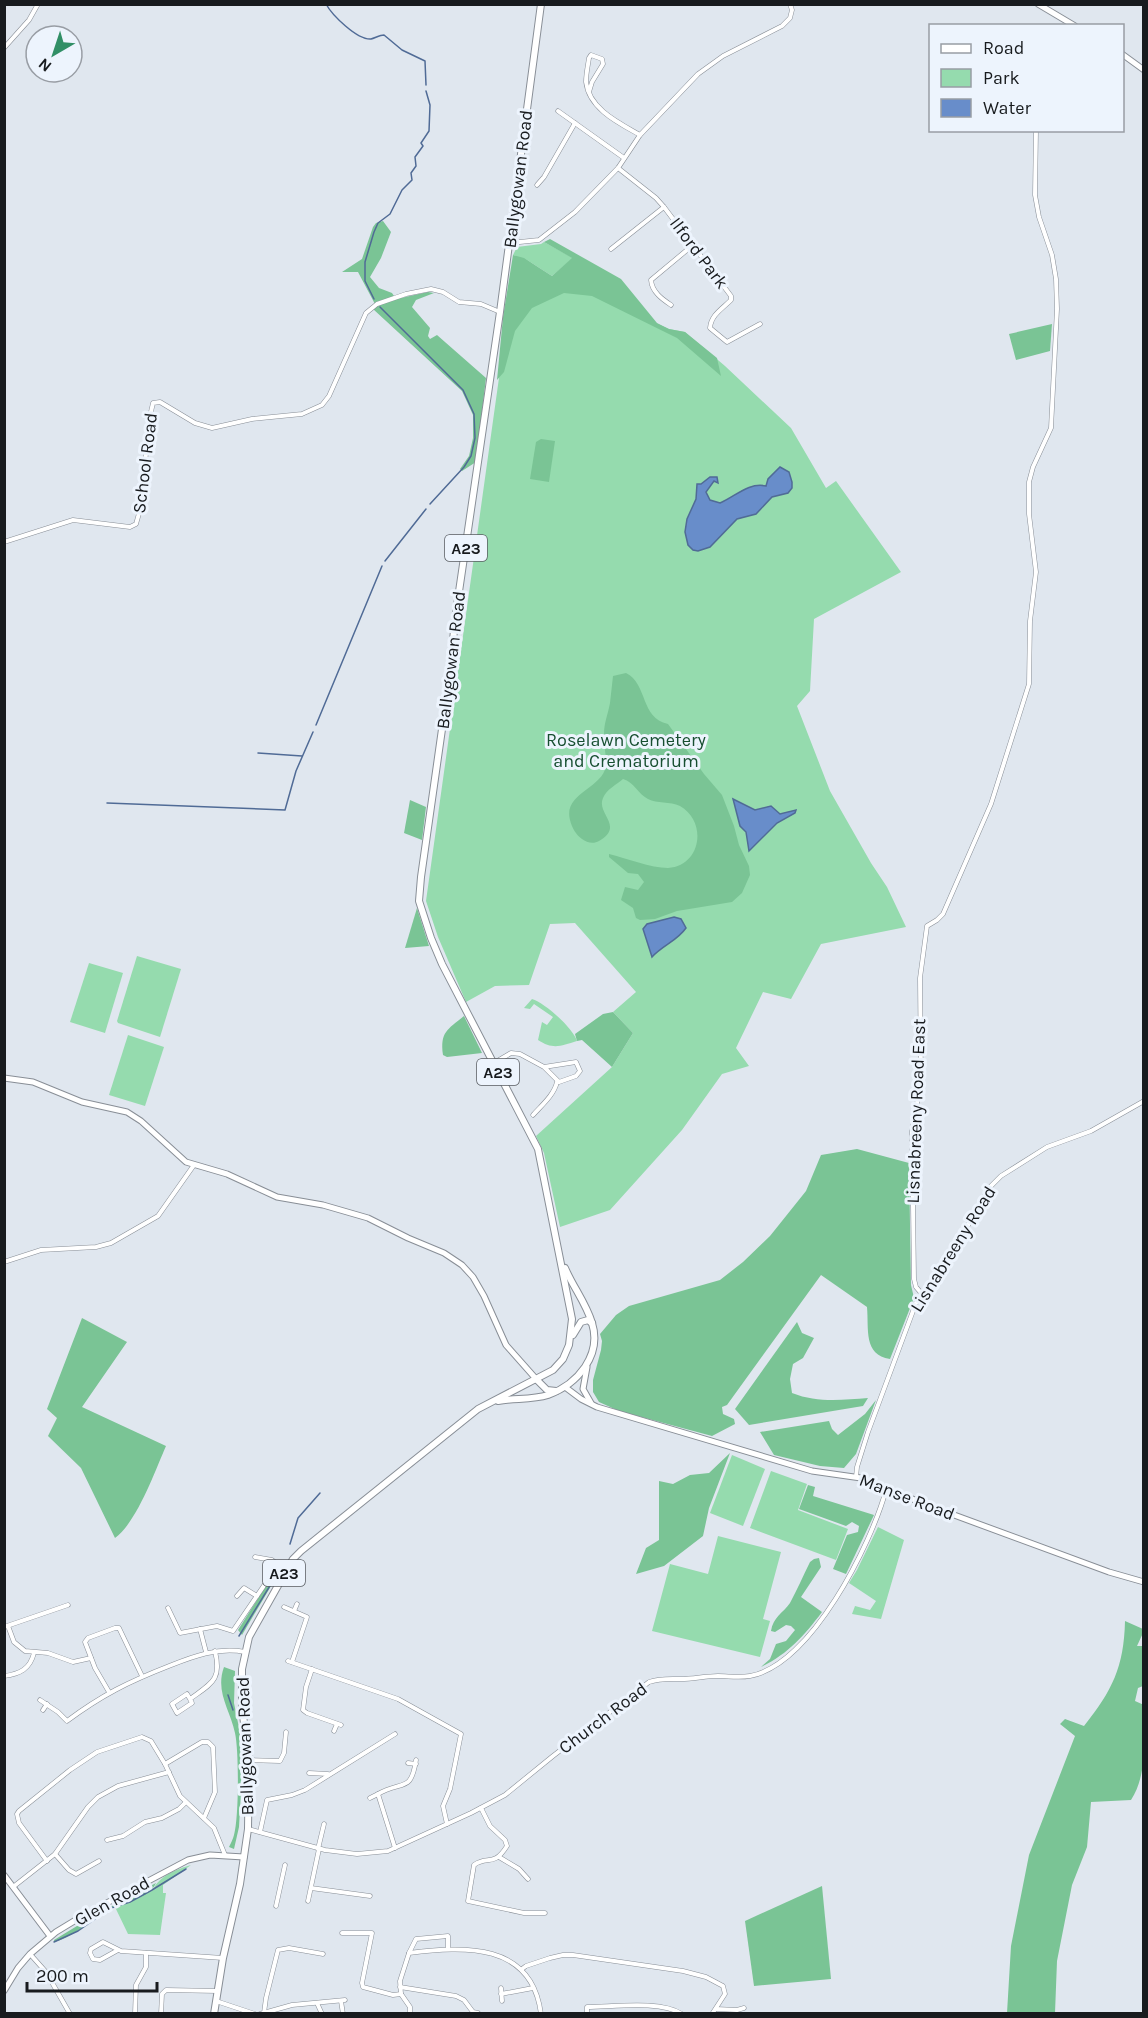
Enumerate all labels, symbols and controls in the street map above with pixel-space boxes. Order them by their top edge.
north arrow [24,24,84,84]
legend [929,24,1124,132]
text: Road [983,37,1024,59]
text: N [34,54,55,76]
text: Park [983,67,1020,89]
text: Water [983,97,1031,119]
street label: Ballygowan Road [499,109,537,249]
street label: Ilford Park [665,213,733,293]
street label: School Road [128,411,162,515]
road number: A23 [445,535,487,561]
street label: Ballygowan Road [432,590,470,730]
park label: Roselawn Cemetery and Crematorium [546,729,707,772]
street label: Lisnabreeny Road East [902,1018,930,1204]
road number: A23 [477,1059,519,1085]
street label: Lisnabreeny Road [905,1182,1001,1316]
street label: Manse Road [856,1469,958,1525]
road number: A23 [263,1560,305,1586]
street label: Ballygowan Road [232,1676,258,1816]
street label: Church Road [554,1678,652,1758]
street label: Glen Road [71,1871,153,1931]
scale bar [27,1955,158,1993]
text: 200 m [36,1965,89,1987]

